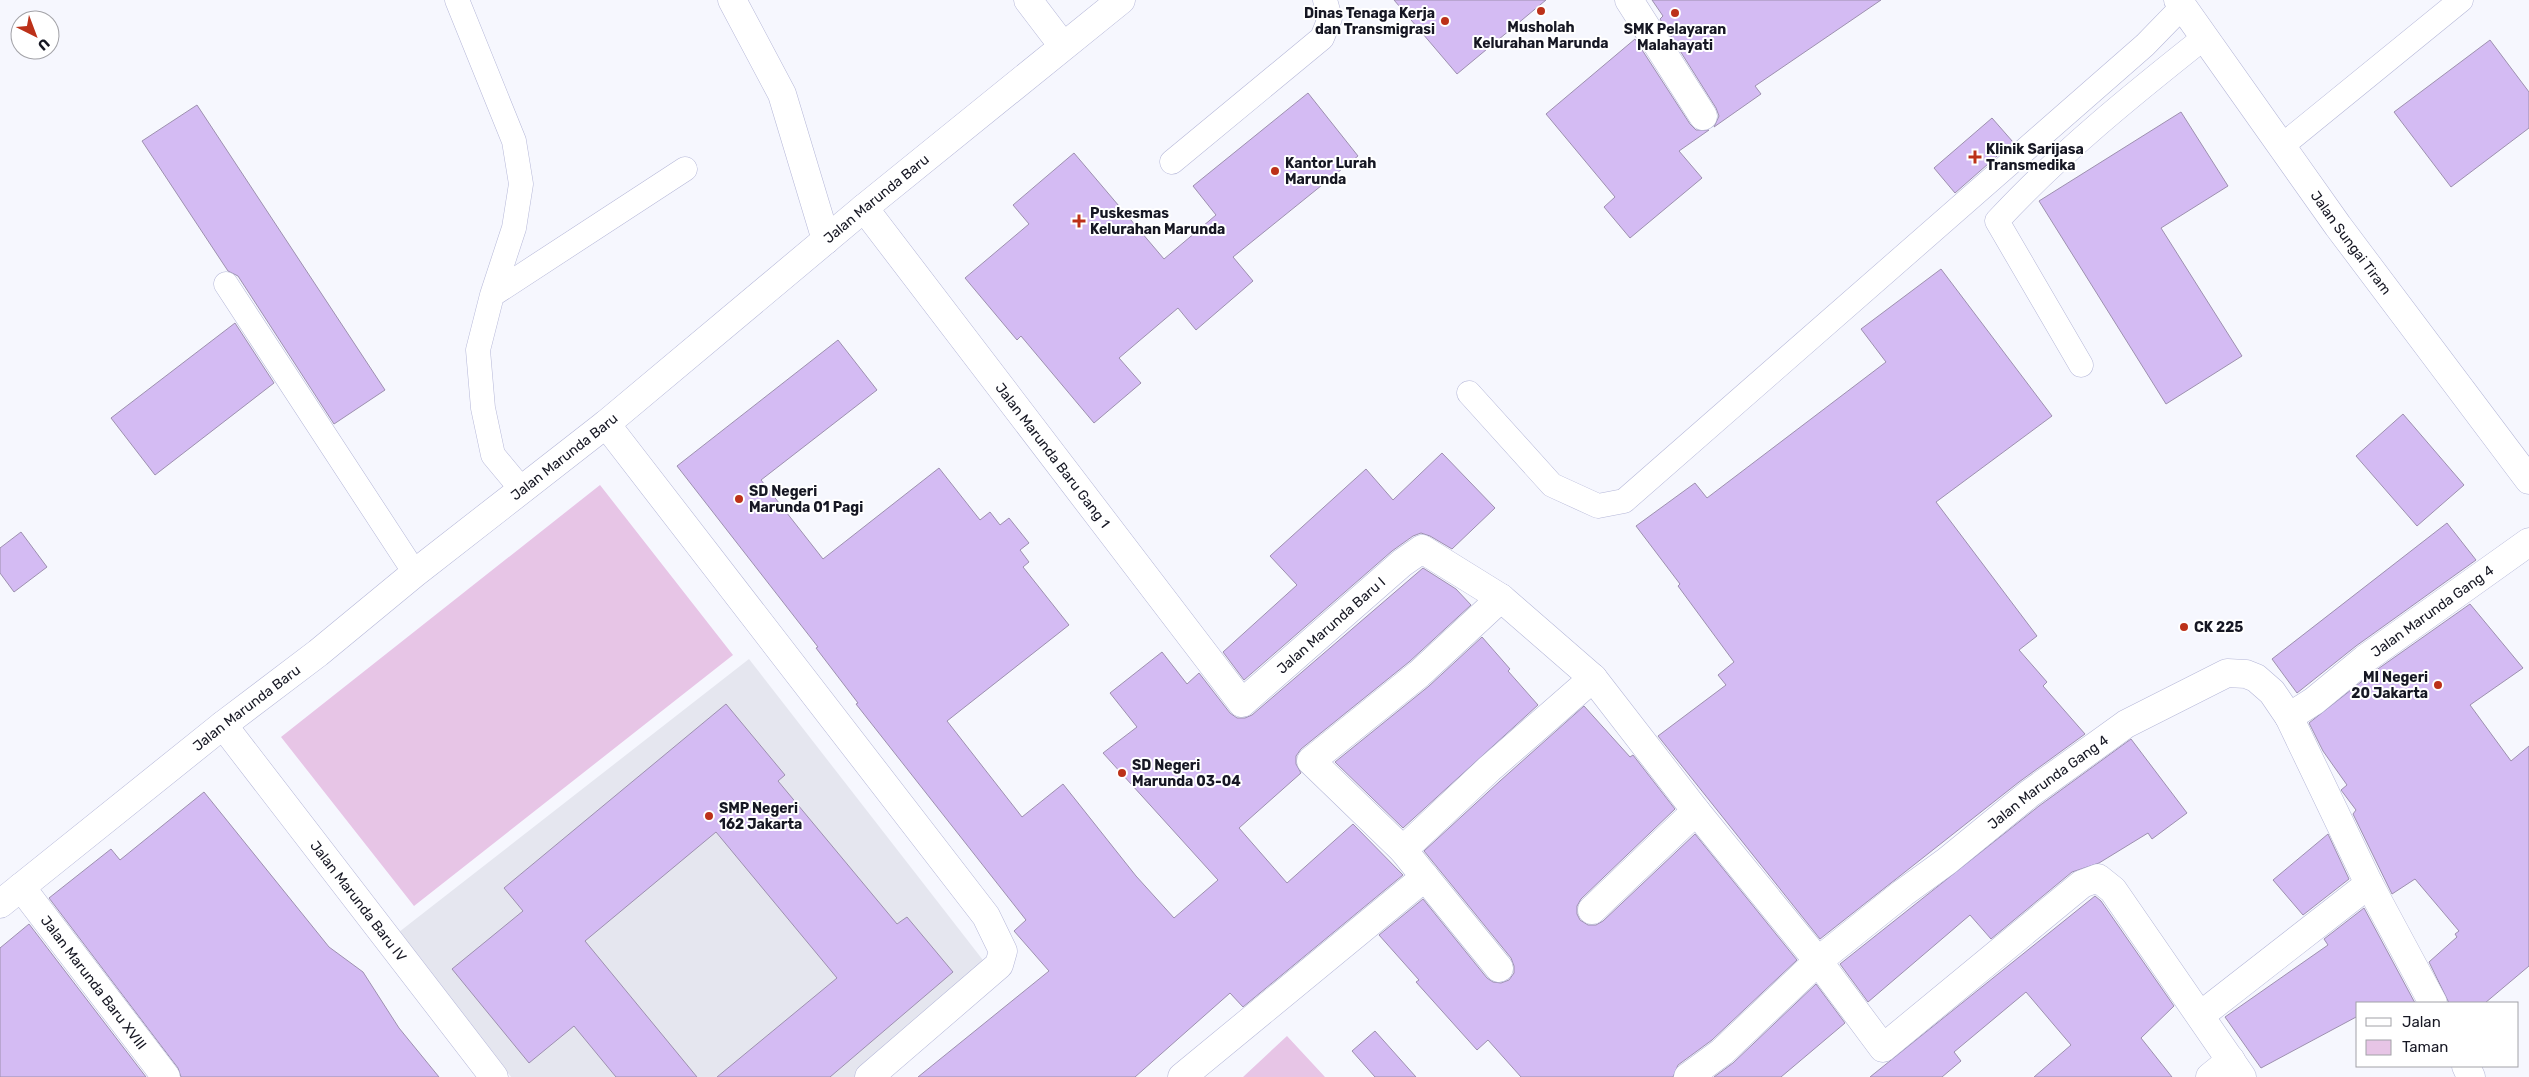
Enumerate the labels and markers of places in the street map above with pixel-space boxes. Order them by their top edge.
place label: Dinas Tenaga Kerja dan Transmigrasi [1304,5,1435,38]
marker: Musholah Kelurahan Marunda [1535,5,1547,17]
marker: SMK Pelayaran Malahayati [1669,7,1681,19]
marker: Dinas Tenaga Kerja dan Transmigrasi [1439,15,1451,27]
place label: Musholah Kelurahan Marunda [1473,19,1609,52]
place label: SMK Pelayaran Malahayati [1624,21,1726,54]
place label: Klinik Sarijasa Transmedika [1986,141,2084,174]
marker: Klinik Sarijasa Transmedika [1968,150,1982,164]
place label: Kantor Lurah Marunda [1285,155,1376,188]
marker: Kantor Lurah Marunda [1269,165,1281,177]
place label: Puskesmas Kelurahan Marunda [1090,205,1225,238]
marker: Puskesmas Kelurahan Marunda [1072,214,1086,228]
place label: SD Negeri Marunda 01 Pagi [749,483,863,516]
marker: SD Negeri Marunda 01 Pagi [733,493,745,505]
place label: CK 225 [2194,619,2243,636]
marker: CK 225 [2178,621,2190,633]
place label: MI Negeri 20 Jakarta [2351,669,2428,702]
marker: MI Negeri 20 Jakarta [2432,679,2444,691]
place label: SD Negeri Marunda 03-04 [1132,757,1241,790]
marker: SD Negeri Marunda 03-04 [1116,767,1128,779]
place label: SMP Negeri 162 Jakarta [719,800,802,833]
marker: SMP Negeri 162 Jakarta [703,810,715,822]

